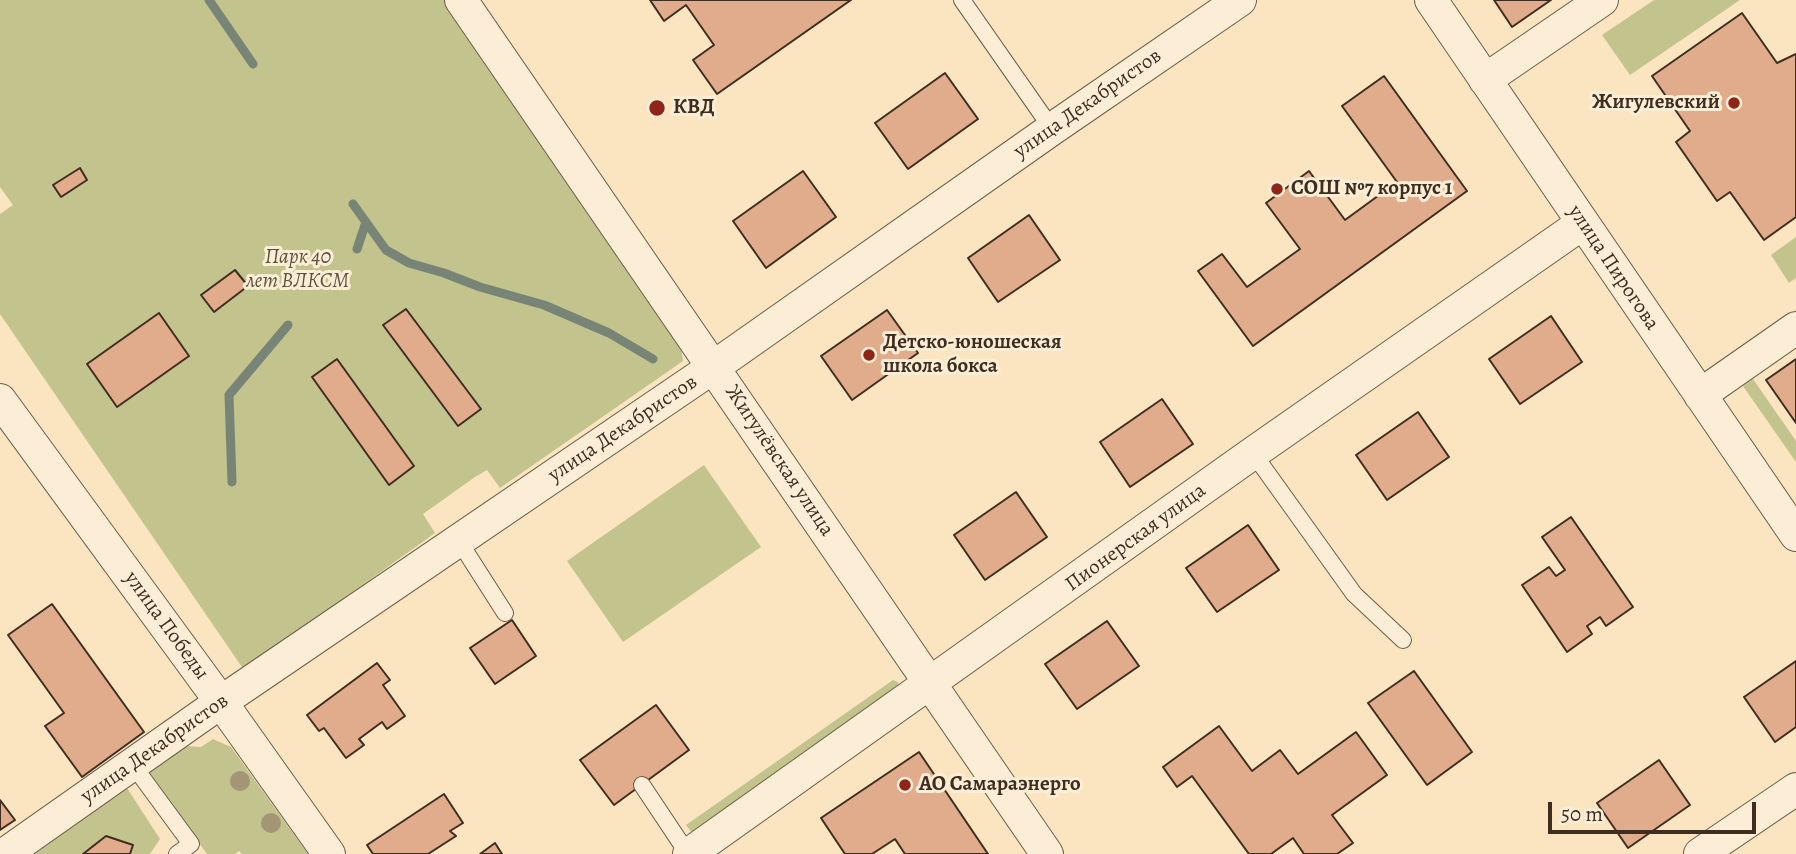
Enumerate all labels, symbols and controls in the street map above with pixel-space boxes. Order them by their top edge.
street label: улица Декабристов [1009,44,1167,164]
place label: Жигулевский [1592,90,1720,116]
place label: КВД [673,95,715,121]
marker: Жигулевский [1726,95,1742,111]
marker: КВД [647,98,667,118]
place label: СОШ №7 корпус 1 [1291,176,1452,202]
marker: СОШ №7 корпус 1 [1269,181,1285,197]
street label: улица Пирогова [1562,201,1664,335]
park label: Парк 40 лет ВЛКСМ [247,245,349,295]
place label: Детско-юношеская школа бокса [883,330,1062,380]
marker: Детско-юношеская школа бокса [861,347,877,363]
street label: улица Декабристов [544,370,702,488]
street label: Жигулёвская улица [719,381,839,541]
street label: Пионерская улица [1061,479,1211,597]
street label: улица Победы [118,567,214,685]
street label: улица Декабристов [76,689,234,809]
place label: АО Самараэнерго [919,772,1081,798]
marker: АО Самараэнерго [897,777,913,793]
scale bar [1551,788,1759,832]
text: 50 m [1561,800,1603,828]

